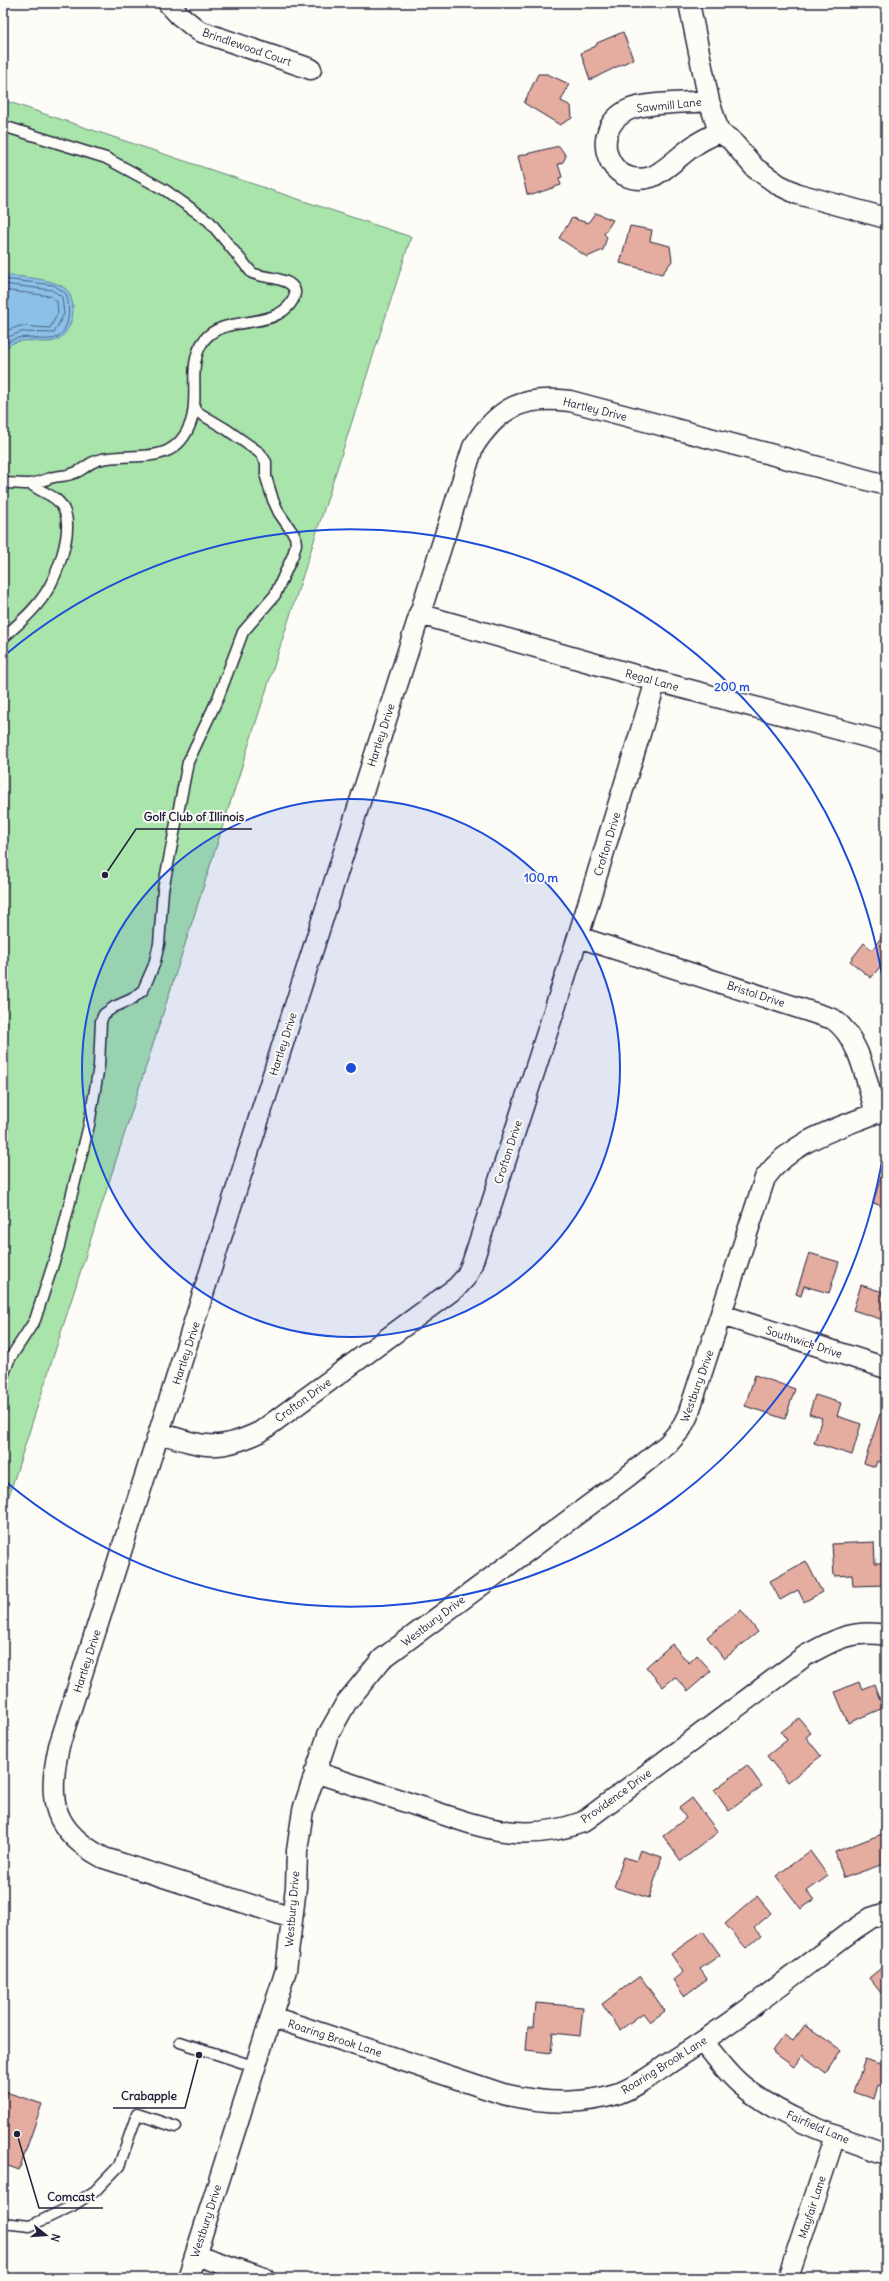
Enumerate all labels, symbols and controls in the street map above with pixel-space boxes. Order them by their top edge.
street label: Brindlewood Court [201,25,294,69]
street label: Sawmill Lane [636,95,702,115]
street label: Hartley Drive [561,394,629,424]
street label: Regal Lane [624,666,680,694]
text: 200 m [714,679,750,694]
street label: Hartley Drive [364,702,398,768]
callout: Golf Club of Illinois [136,805,252,829]
text: Golf Club of Illinois [144,809,245,824]
street label: Crofton Drive [591,810,623,878]
text: 100 m [524,870,558,885]
street label: Bristol Drive [725,978,787,1010]
street label: Hartley Drive [266,1011,300,1077]
centre of rings [344,1061,358,1075]
street label: Crofton Drive [491,1118,525,1186]
street label: Hartley Drive [169,1320,203,1386]
street label: Southwick Drive [764,1323,844,1361]
street label: Westbury Drive [677,1348,717,1424]
street label: Crofton Drive [272,1375,334,1425]
street label: Westbury Drive [398,1592,468,1649]
street label: Hartley Drive [70,1628,104,1694]
street label: Providence Drive [578,1766,654,1826]
street label: Westbury Drive [282,1870,302,1948]
street label: Roaring Brook Lane [286,2016,384,2060]
street label: Roaring Brook Lane [619,2033,709,2097]
callout: Crabapple [113,2084,185,2108]
text: Crabapple [121,2088,177,2104]
street label: Fairfield Lane [784,2107,852,2147]
street label: Mayfair Lane [795,2174,829,2240]
street label: Westbury Drive [188,2183,224,2259]
callout: Comcast [39,2184,103,2208]
text: Comcast [47,2189,96,2204]
north arrow [26,2215,66,2255]
text: N [48,2232,63,2244]

